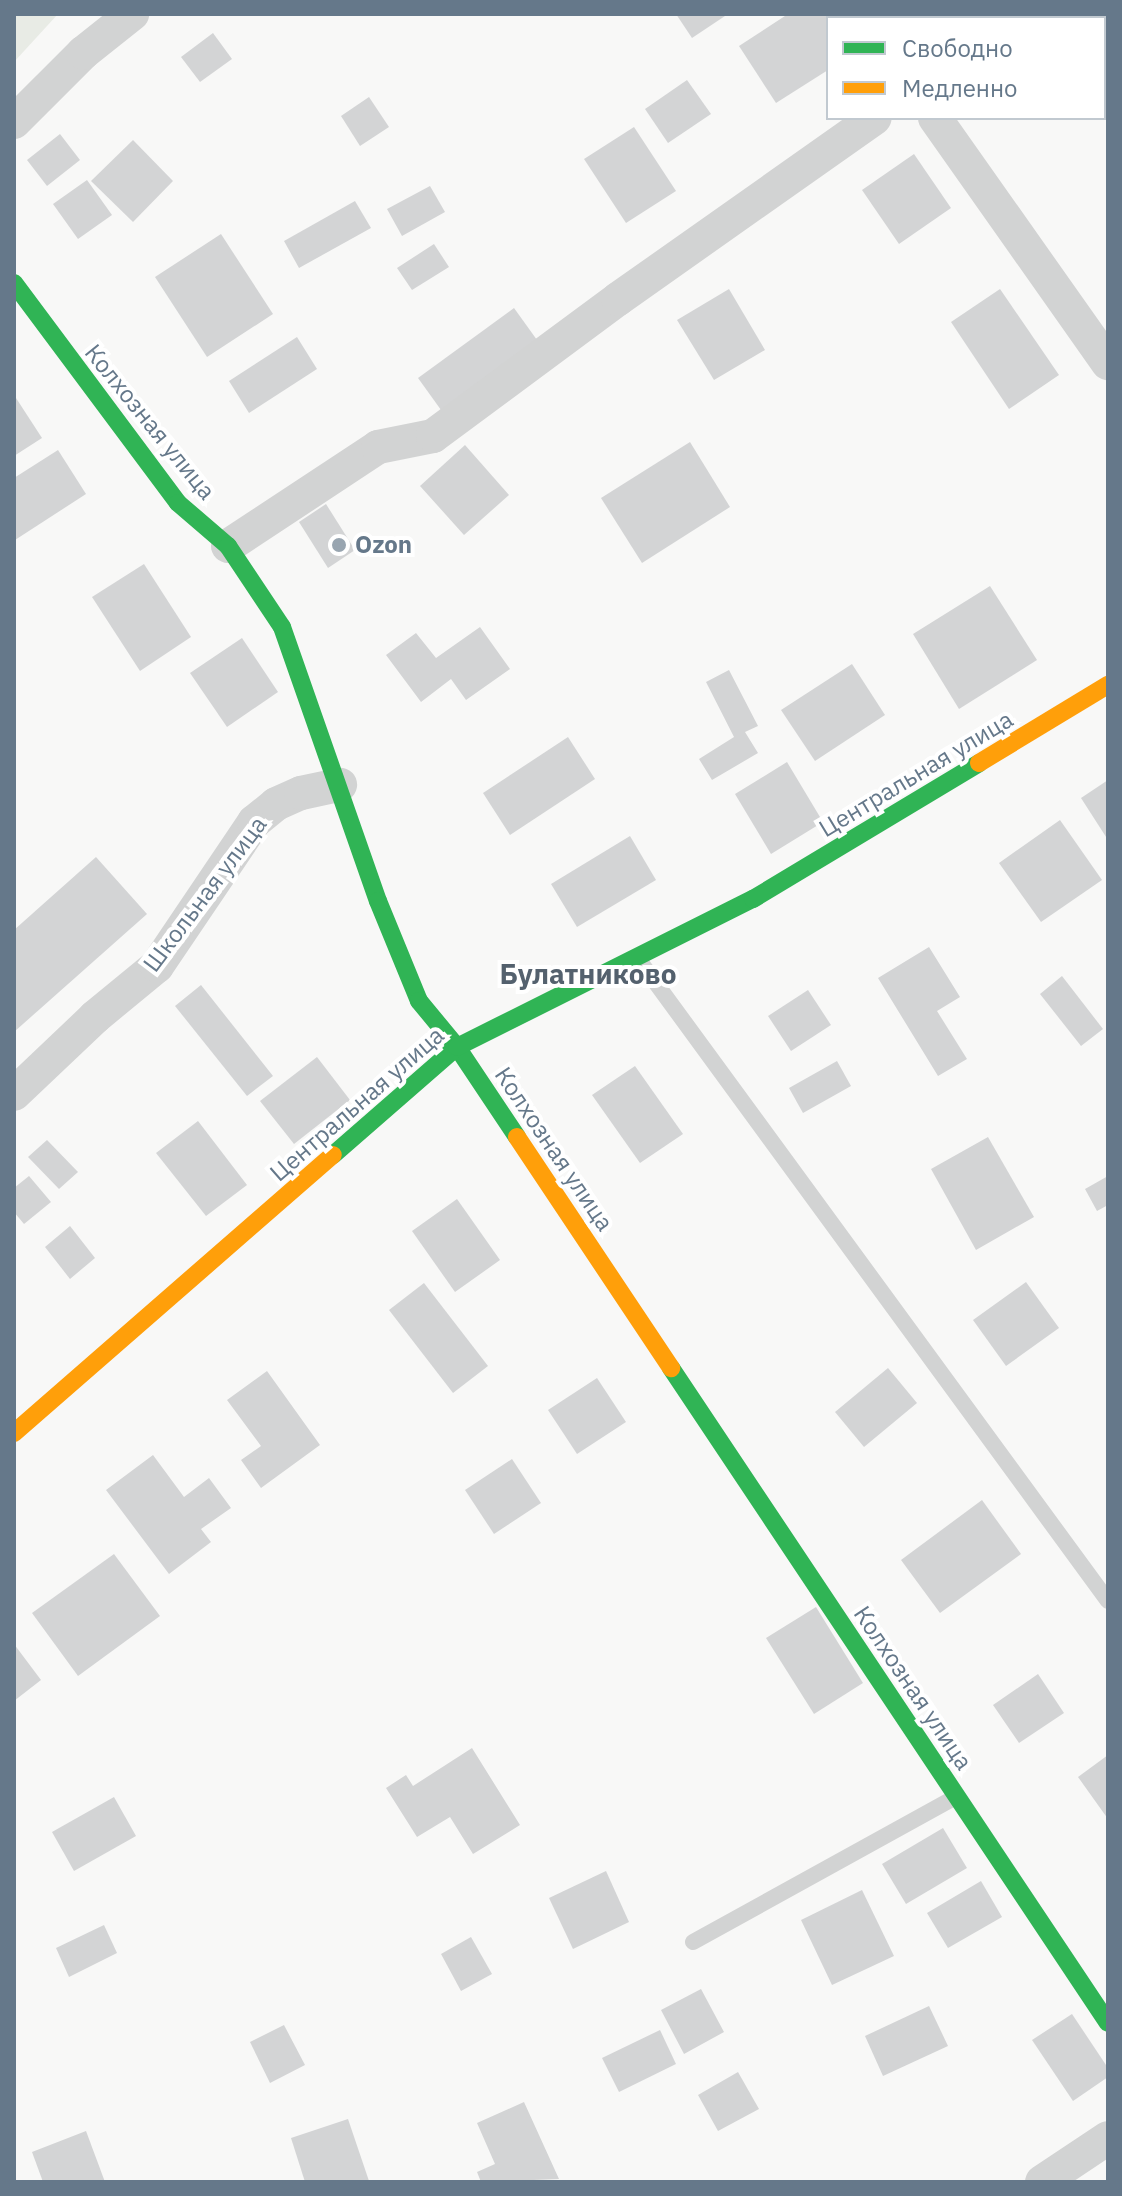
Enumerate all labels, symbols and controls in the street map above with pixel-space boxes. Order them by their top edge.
legend [826,16,1106,120]
text: Свободно [902,32,1013,64]
text: Медленно [902,72,1018,104]
street label: Колхозная улица [79,339,221,505]
place label: Ozon [355,531,412,559]
marker: Ozon [330,536,348,554]
street label: Центральная улица [814,705,1018,843]
street label: Школьная улица [137,811,273,977]
district label: Булатниково [500,957,676,991]
street label: Центральная улица [264,1021,450,1187]
street label: Колхозная улица [489,1062,619,1236]
street label: Колхозная улица [848,1601,978,1775]

